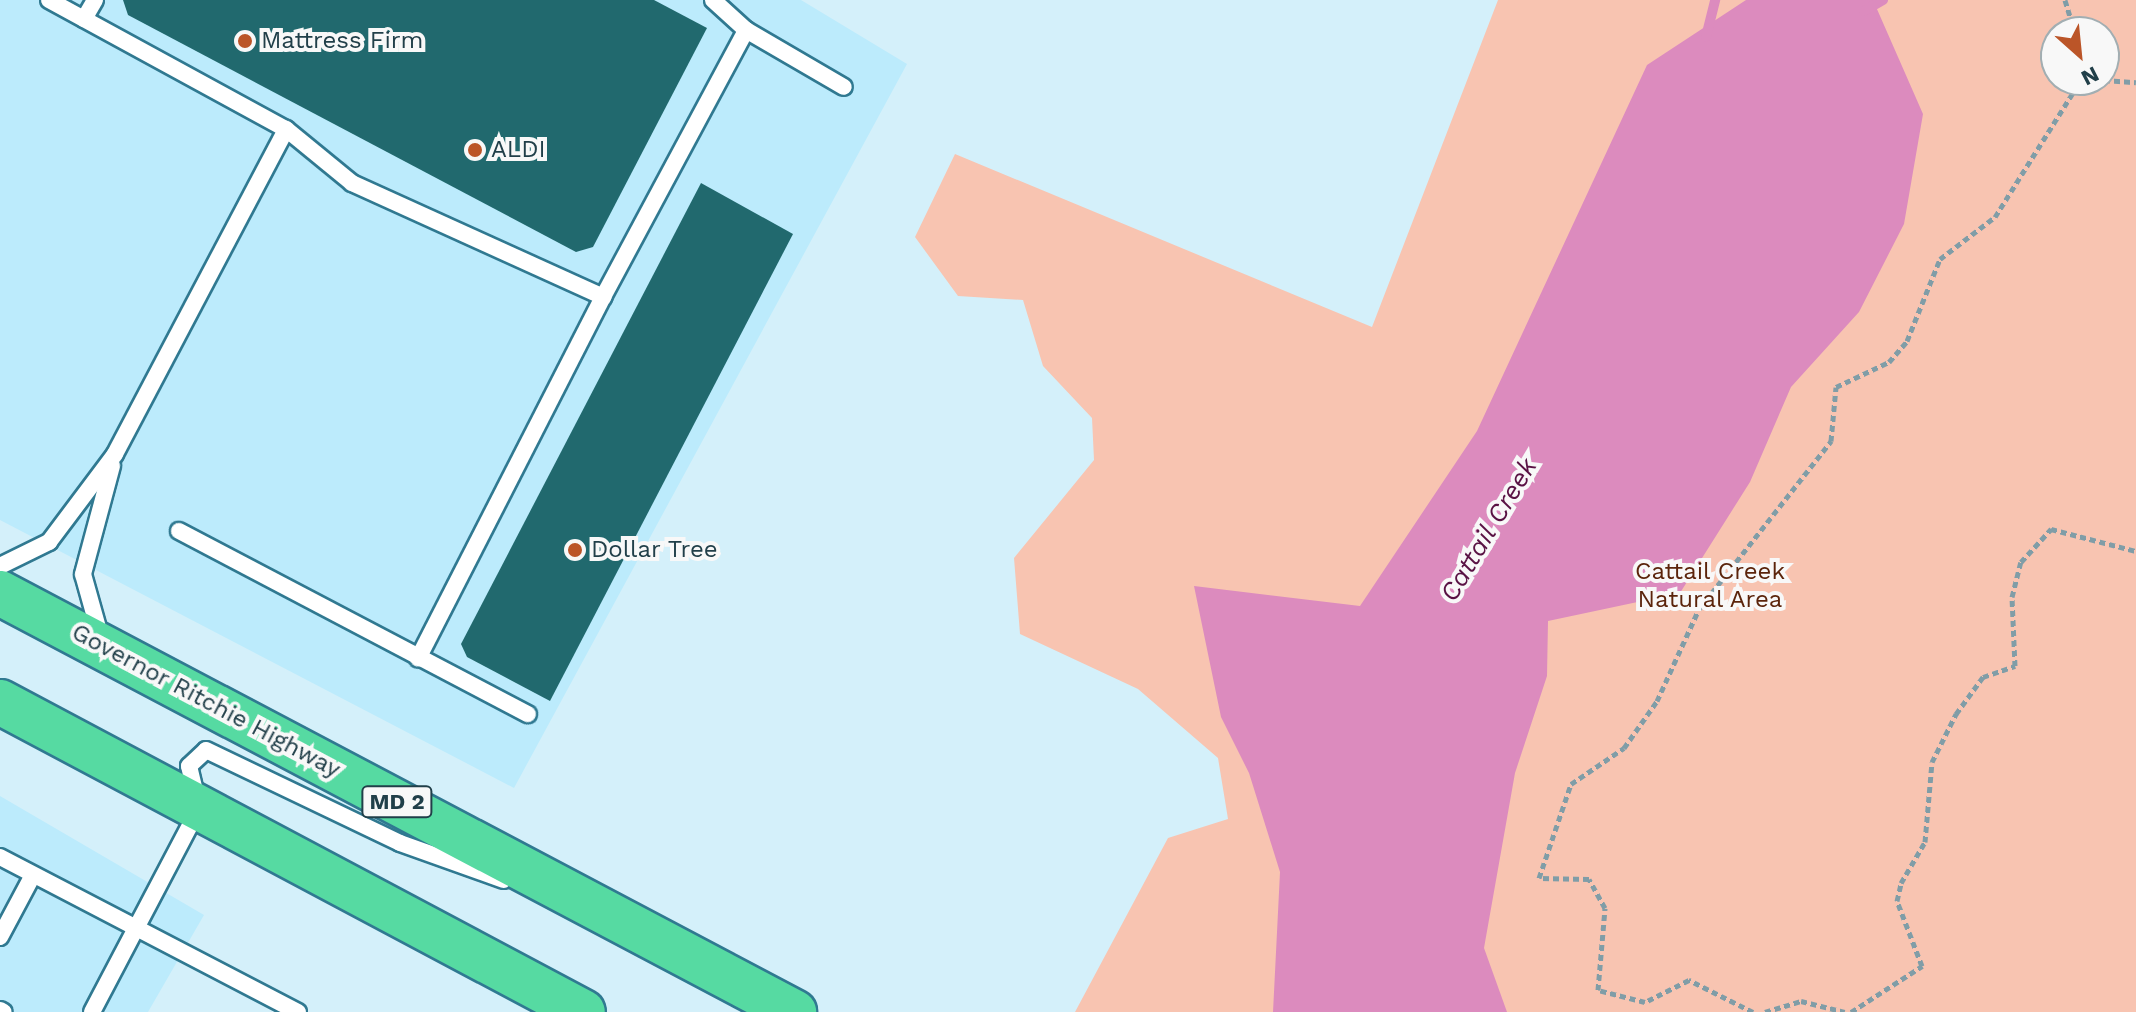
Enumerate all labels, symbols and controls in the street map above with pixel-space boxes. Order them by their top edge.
north arrow [2040,16,2120,96]
place label: Mattress Firm [261,27,423,55]
marker: Mattress Firm [236,32,254,50]
text: N [2077,61,2103,91]
place label: ALDI [491,136,546,164]
marker: ALDI [466,141,484,159]
water label: Cattail Creek [1434,452,1544,608]
place label: Dollar Tree [591,536,719,564]
marker: Dollar Tree [566,541,584,559]
park label: Cattail Creek Natural Area [1635,558,1785,614]
street label: Governor Ritchie Highway [67,618,345,784]
road number: MD 2 [361,784,433,820]

